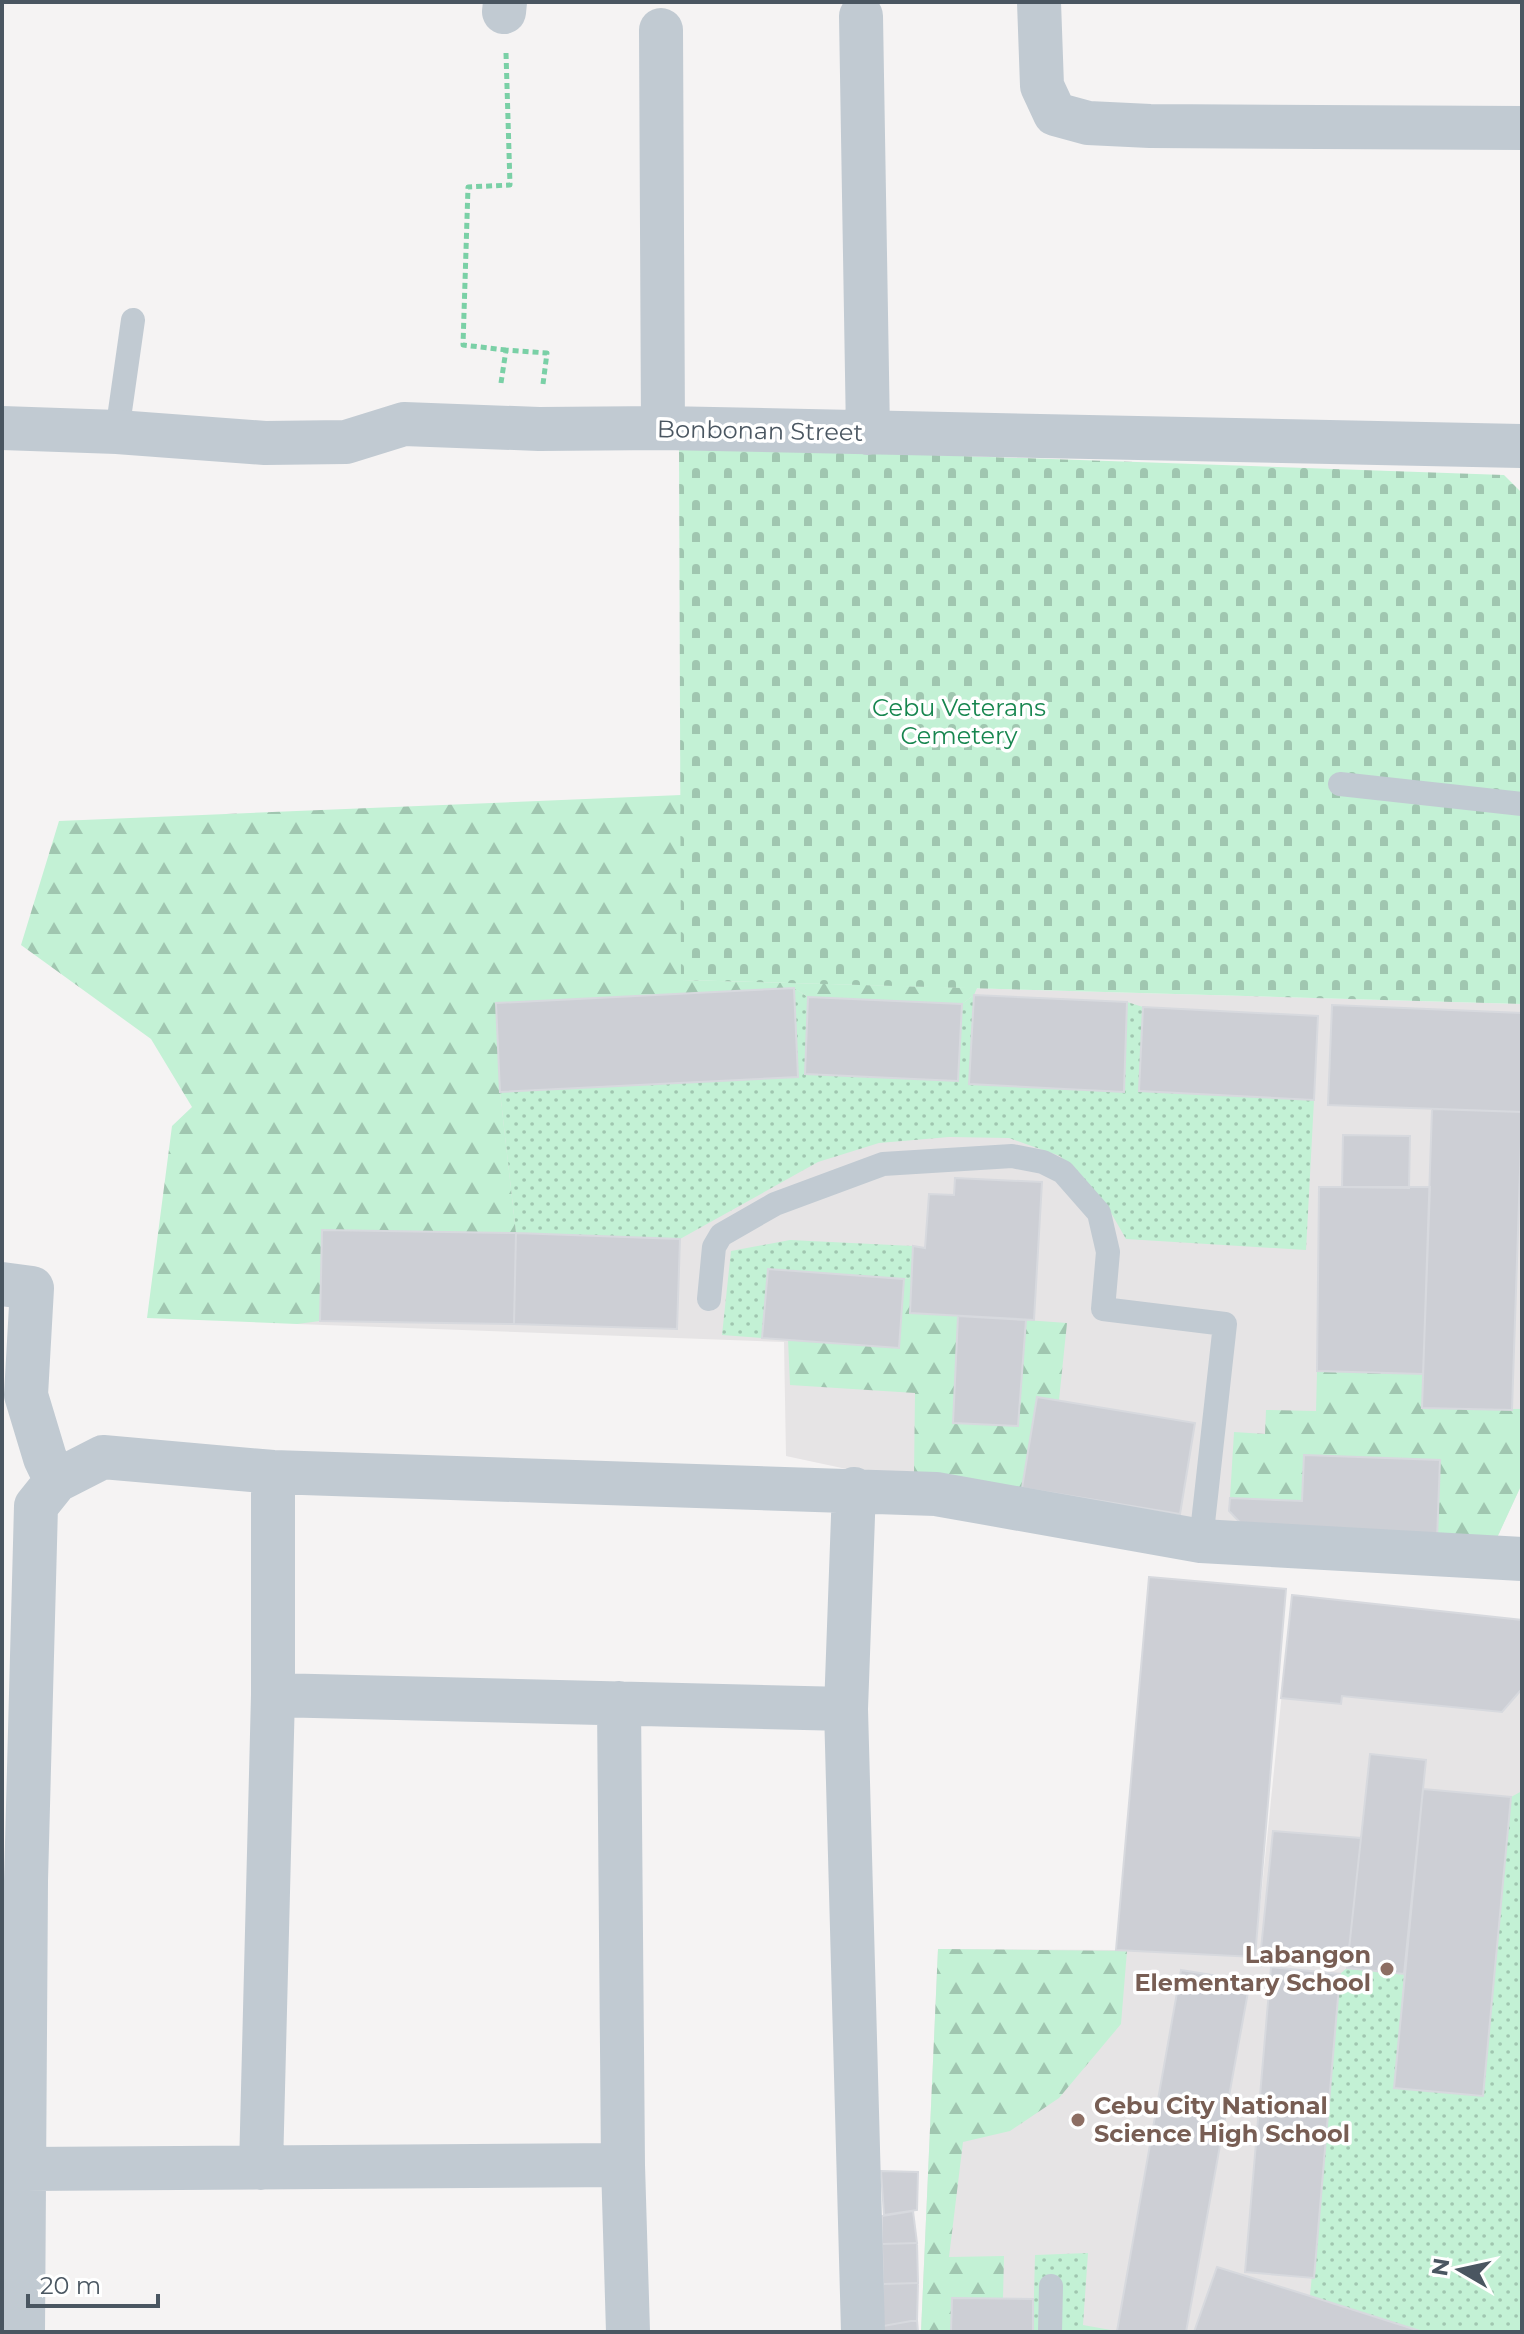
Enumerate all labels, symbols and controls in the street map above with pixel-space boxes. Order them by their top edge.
street label: Bonbonan Street [657,414,864,447]
park label: Cebu Veterans Cemetery [872,693,1046,750]
place label: Labangon Elementary School [1134,1940,1371,1997]
marker: Labangon Elementary School [1378,1960,1396,1978]
place label: Cebu City National Science High School [1094,2091,1350,2148]
marker: Cebu City National Science High School [1069,2111,1087,2129]
north arrow [1420,2230,1500,2310]
text: N [1426,2256,1455,2278]
scale bar [28,2258,158,2308]
text: 20 m [40,2271,101,2300]

